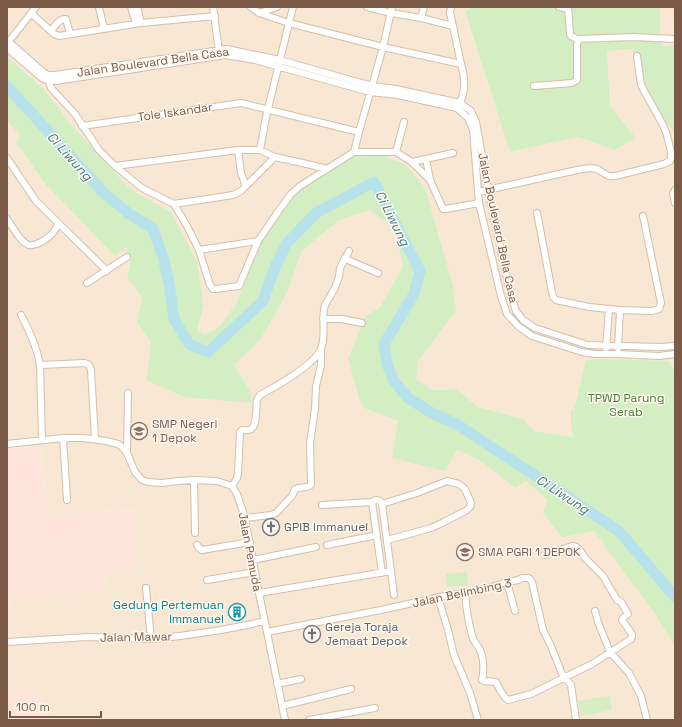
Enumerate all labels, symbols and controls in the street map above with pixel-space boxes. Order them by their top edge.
street label: Jalan Boulevard Bella Casa [76,43,230,81]
street label: Tole Iskandar [137,99,214,125]
water label: Ci Liwung [43,128,96,185]
street label: Jalan Boulevard Bella Casa [474,151,522,305]
water label: Ci Liwung [371,188,414,249]
park label: TPWD Parung Serab [588,390,664,420]
place label: SMP Negeri 1 Depok [152,416,217,446]
school or university icon: SMP Negeri 1 Depok [129,421,149,441]
water label: Ci Liwung [533,471,593,518]
street label: Jalan Pemuda [234,511,266,593]
church icon: GPIB Immanuel [261,517,281,537]
place label: GPIB Immanuel [284,519,368,535]
school or university icon: SMA PGRI 1 DEPOK [455,542,475,562]
place label: SMA PGRI 1 DEPOK [478,544,581,560]
street label: Jalan Belimbing 3 [411,575,513,611]
place label: Gedung Pertemuan Immanuel [113,597,224,627]
building icon: Gedung Pertemuan Immanuel [227,602,247,622]
place label: Gereja Toraja Jemaat Depok [325,619,408,649]
church icon: Gereja Toraja Jemaat Depok [302,624,322,644]
street label: Jalan Mawar [100,628,173,646]
scale bar [10,693,101,719]
text: 100 m [16,699,50,715]

